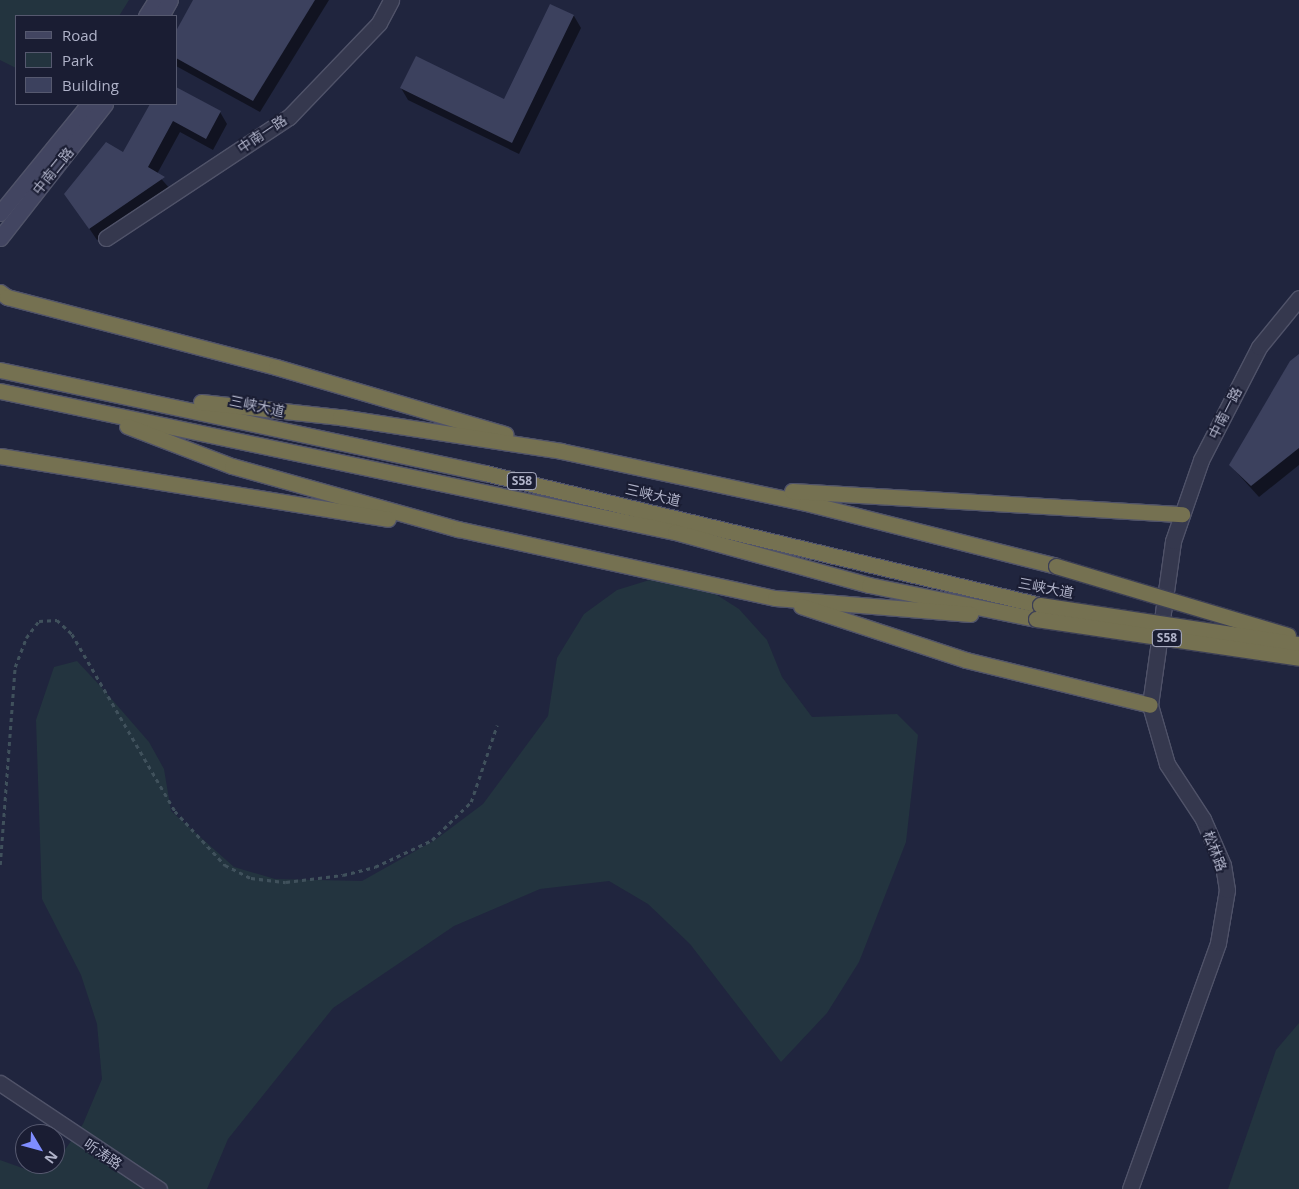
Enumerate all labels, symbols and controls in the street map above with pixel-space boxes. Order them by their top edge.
legend [15,15,178,105]
text: Road [62,25,98,45]
text: Park [62,50,93,70]
text: Building [62,75,119,95]
street label: 中南一路 [234,111,290,157]
street label: 中南二路 [29,144,77,198]
street label: 中南一路 [1205,384,1245,442]
street label: 三峡大道 [228,392,286,420]
road number: S58 [506,472,538,491]
street label: 三峡大道 [624,481,682,509]
street label: 三峡大道 [1017,574,1075,602]
road number: S58 [1151,628,1183,648]
street label: 松林路 [1200,828,1230,874]
north arrow [15,1124,65,1174]
street label: 听涛路 [81,1135,125,1173]
text: N [41,1147,63,1168]

